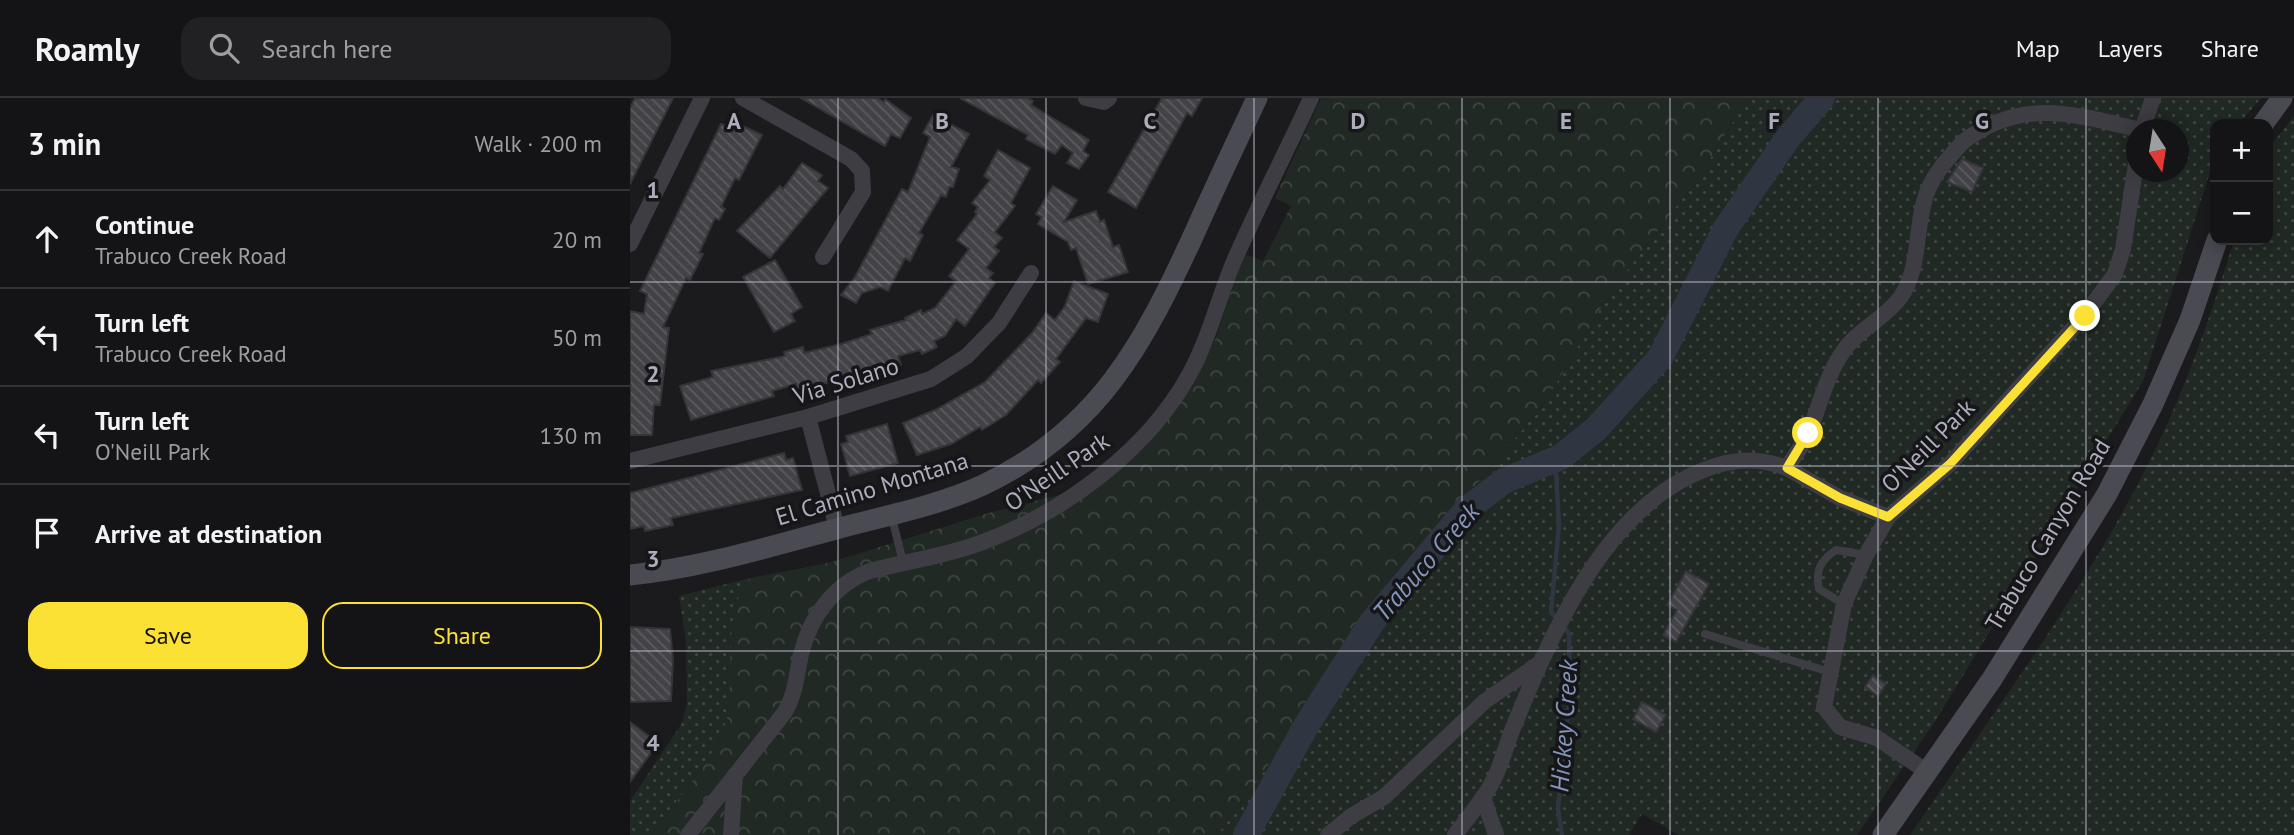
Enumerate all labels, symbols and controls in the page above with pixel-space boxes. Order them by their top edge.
search box [181,17,671,80]
text: Roamly [35,27,139,70]
icon: search [205,29,243,67]
text: Search here [261,32,393,65]
text: Map [2016,33,2060,64]
text: Layers [2098,33,2163,64]
text: Share [2201,33,2259,64]
text: A [727,106,741,135]
text: B [935,106,949,135]
text: C [1144,106,1157,135]
text: D [1351,106,1365,135]
text: E [1560,106,1572,135]
text: F [1768,106,1780,135]
text: G [1975,106,1989,135]
north arrow [2126,119,2189,182]
map controls [2210,119,2273,245]
button: + [2210,119,2273,182]
text: 3 min [28,124,101,163]
text: Walk · 200 m [475,129,602,158]
text: 1 [646,175,660,204]
button: − [2210,182,2273,245]
text: Continue [95,208,194,241]
icon: ahead [28,220,66,258]
text: 20 m [552,225,602,254]
text: Trabuco Creek Road [95,241,287,270]
route end [2069,300,2100,331]
text: Turn left [95,306,189,339]
icon: left [28,318,66,356]
text: 50 m [552,323,602,352]
text: Trabuco Creek Road [95,339,287,368]
street label: Via Solano [788,350,902,412]
text: 2 [646,359,660,388]
street label: O'Neill Park [1874,392,1981,499]
text: Turn left [95,404,189,437]
icon: left [28,416,66,454]
route start [1792,417,1823,448]
text: 130 m [540,421,602,450]
street label: O'Neill Park [998,425,1116,518]
street label: Trabuco Canyon Road [1978,433,2117,636]
text: O'Neill Park [95,437,210,466]
street label: El Camino Montana [772,444,972,533]
water label: Trabuco Creek [1365,495,1487,628]
icon: arrive [28,514,66,552]
text: Arrive at destination [95,517,322,550]
text: 3 [646,544,660,573]
button: Save [28,602,308,669]
button: Share [322,602,602,669]
water label: Hickey Creek [1542,657,1585,793]
text: 4 [646,728,660,757]

